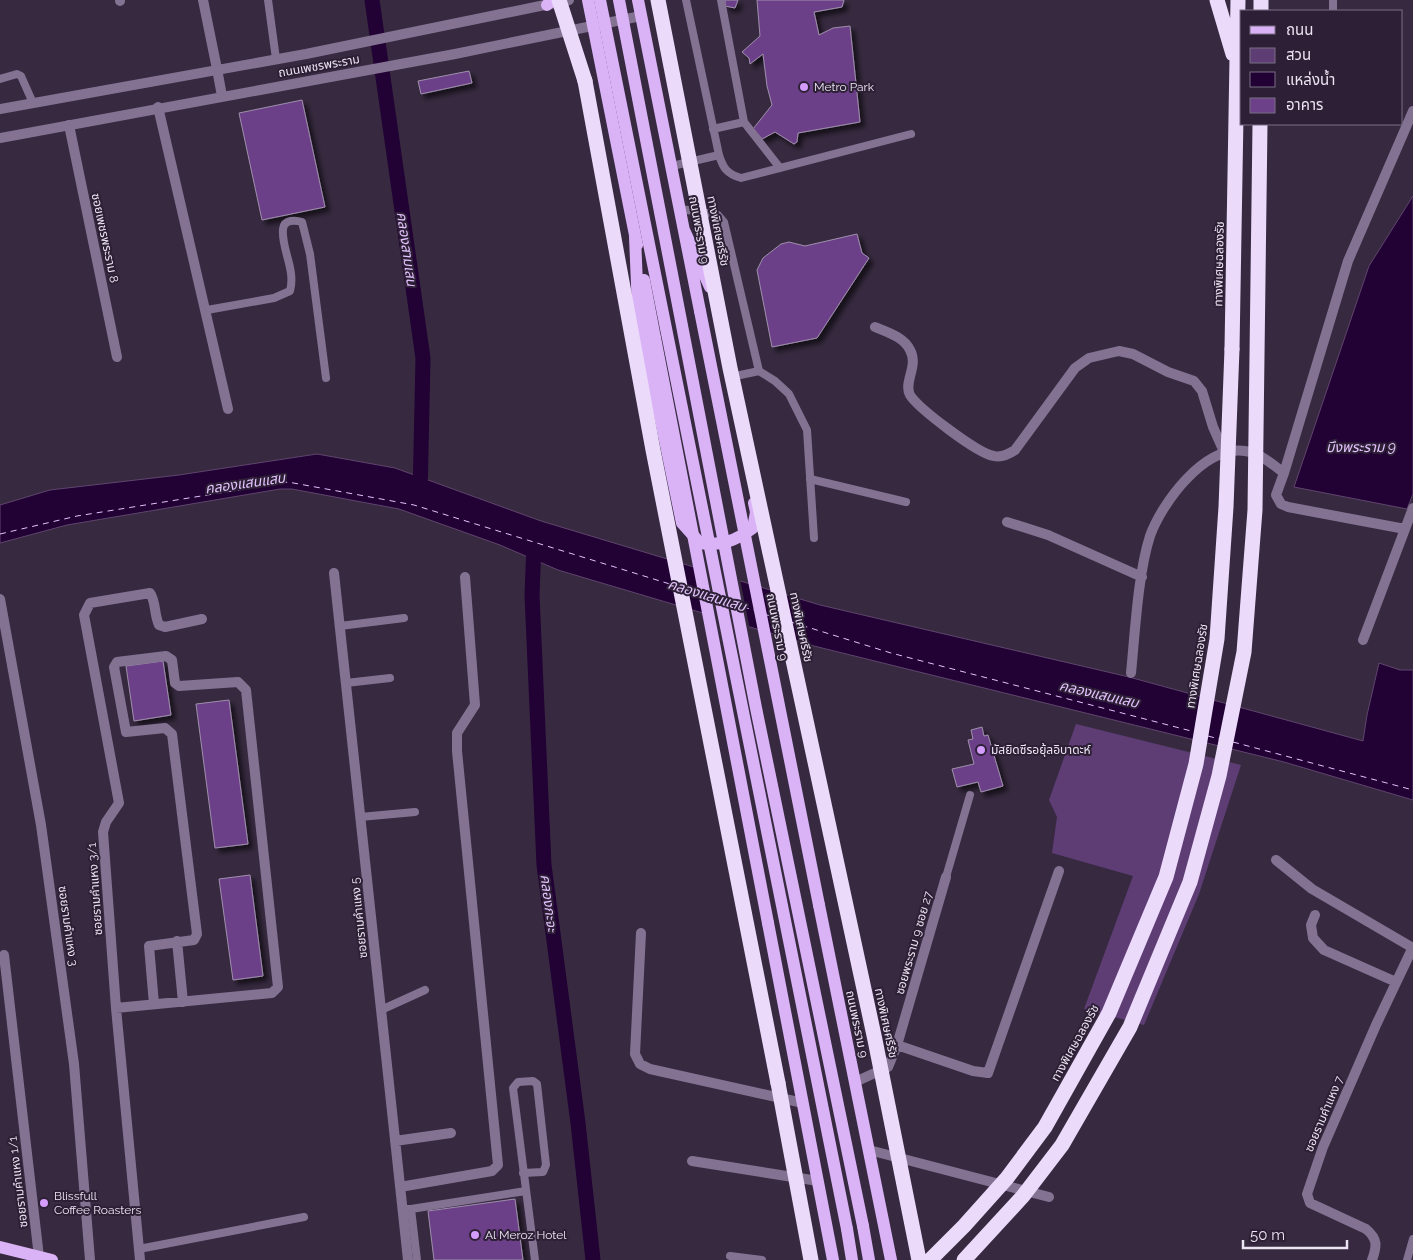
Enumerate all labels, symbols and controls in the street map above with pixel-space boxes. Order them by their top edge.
legend [1240,10,1403,125]
text: ถนน [1286,21,1313,39]
text: สวน [1286,46,1311,64]
street label: ถนนเพชรพระราม [277,52,361,80]
text: แหล่งน้ำ [1286,69,1335,89]
place label: Metro Park [814,80,875,94]
marker: Metro Park [798,81,810,93]
text: อาคาร [1286,96,1323,114]
street label: ซอยเพชรพระราม 8 [89,192,121,284]
street label: ถนนพระราม 9 [686,195,712,265]
street label: ทางพิเศษศรีรัช [704,195,732,267]
water label: คลองสามเสน [394,211,420,289]
street label: ทางพิเศษฉลองรัช [1211,221,1227,307]
water label: บึงพระราม 9 [1326,439,1396,455]
water label: คลองแสนแสบ [204,469,288,497]
water label: คลองแสนแสบ [666,576,749,615]
street label: ทางพิเศษศรีรัช [787,591,815,663]
street label: ถนนพระราม 9 [764,592,790,662]
street label: ทางพิเศษฉลองรัช [1183,623,1211,709]
water label: คลองแสนแสบ [1058,677,1142,711]
place label: มัสยิดซีรอยุ้ลอิบาดะห์ [991,743,1091,757]
marker: มัสยิดซีรอยุ้ลอิบาดะห์ [975,744,987,756]
street label: ซอยรามคำแหง 3/1 [85,842,105,936]
water label: คลองกะจะ [538,874,561,934]
street label: ซอยรามคำแหง 5 [348,877,370,959]
street label: ซอยรามคำแหง 3 [55,885,81,967]
street label: ซอยพระราม 9 ซอย 27 [893,889,936,996]
street label: ทางพิเศษศรีรัช [872,987,900,1059]
street label: ถนนพระราม 9 [843,989,871,1059]
street label: ทางพิเศษฉลองรัช [1048,1002,1102,1084]
street label: ซอยรามคำแหง 7 [1302,1074,1346,1154]
street label: ซอยรามคำแหง 1/1 [5,1136,31,1228]
place label: Blissfull Coffee Roasters [54,1189,141,1217]
marker: Blissfull Coffee Roasters [38,1197,50,1209]
scale bar [1243,1218,1347,1250]
text: 50 m [1250,1226,1285,1244]
place label: Al Meroz Hotel [485,1228,567,1242]
marker: Al Meroz Hotel [469,1229,481,1241]

